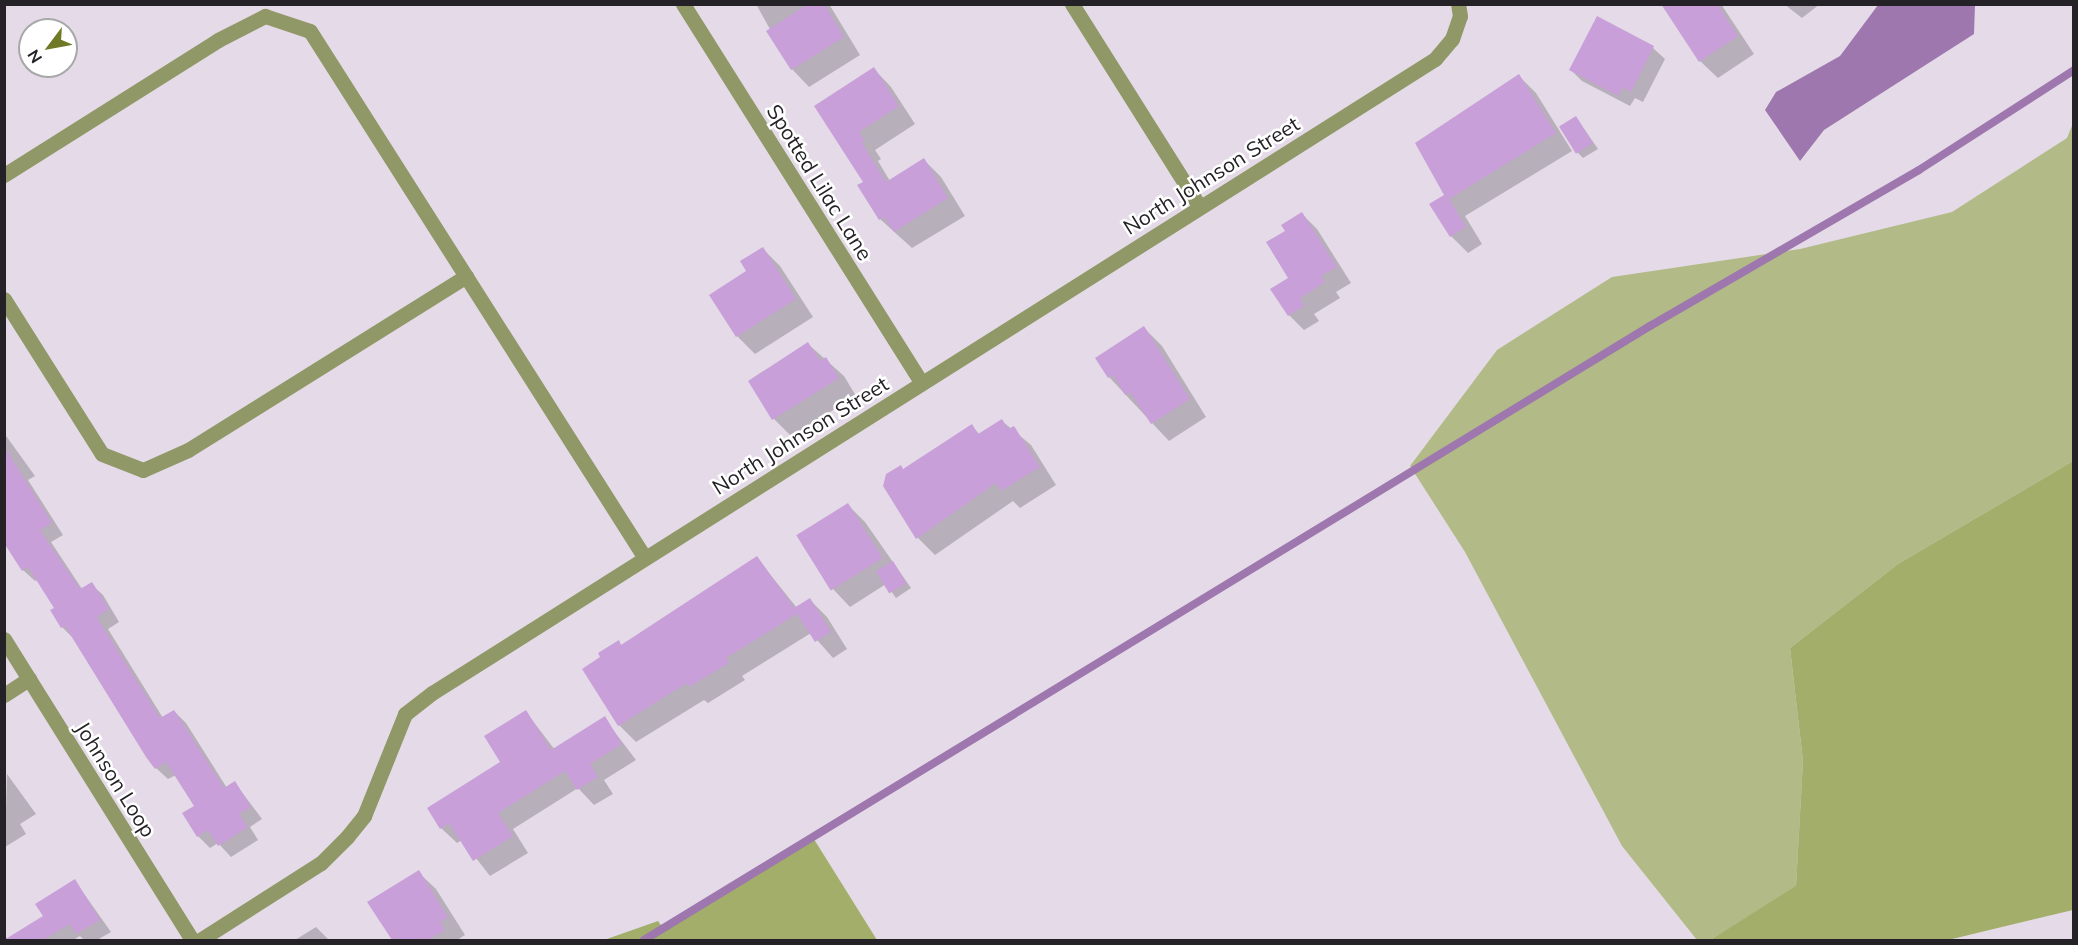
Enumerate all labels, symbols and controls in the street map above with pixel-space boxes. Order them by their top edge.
north arrow [18,18,78,78]
text: N [23,46,46,67]
street label: Spotted Lilac Lane [762,99,878,265]
street label: North Johnson Street [1118,111,1304,239]
street label: North Johnson Street [707,371,893,499]
street label: Johnson Loop [70,717,162,841]

